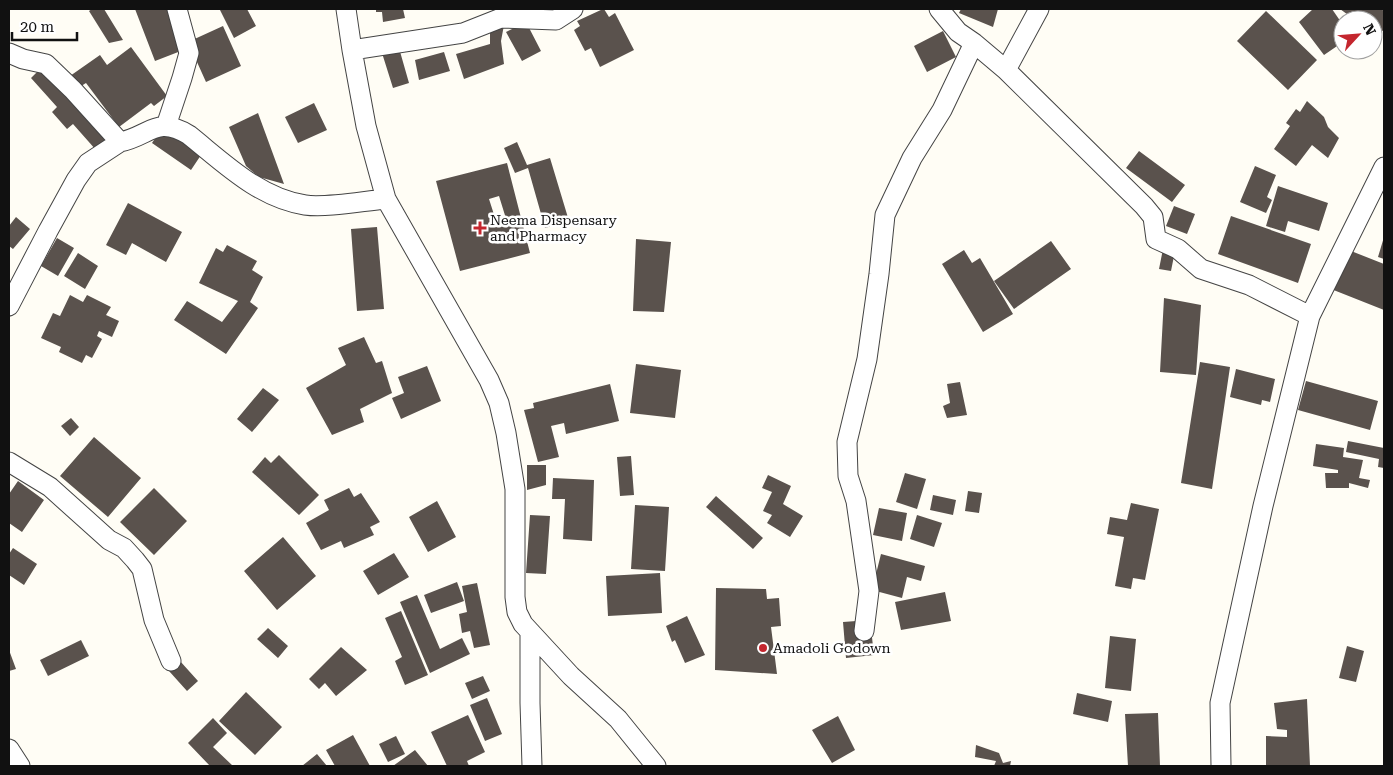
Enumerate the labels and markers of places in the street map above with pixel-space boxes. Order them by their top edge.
place label: Neema Dispensary and Pharmacy [490,212,617,244]
marker: Neema Dispensary and Pharmacy [474,222,486,234]
place label: Amadoli Godown [773,640,891,656]
marker: Amadoli Godown [757,642,769,654]

